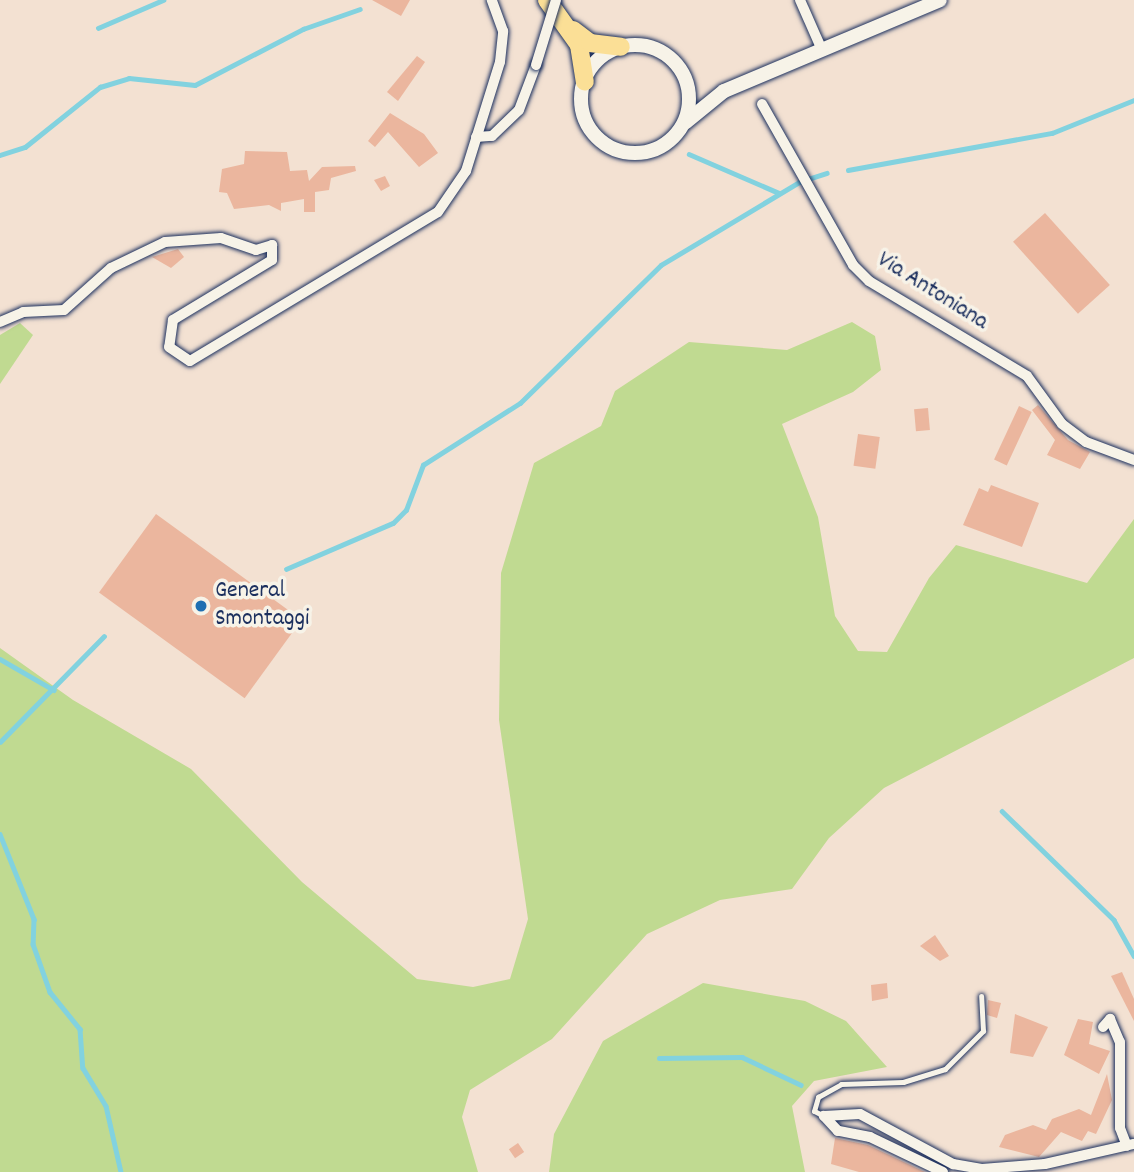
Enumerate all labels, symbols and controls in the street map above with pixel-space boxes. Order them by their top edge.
street label: Via Antoniana [871,247,993,337]
place label: General Smontaggi [215,578,309,634]
marker: General Smontaggi [193,598,209,614]

